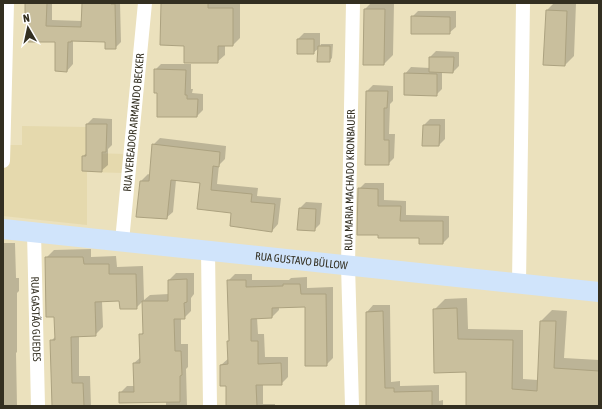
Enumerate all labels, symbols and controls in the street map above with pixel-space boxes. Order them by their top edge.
north arrow [8,8,48,48]
text: N [22,12,31,25]
street label: RUA VEREADOR ARMANDO BECKER [121,52,146,192]
street label: RUA MARIA MACHADO KRONBAUER [342,109,357,251]
street label: RUA GUSTAVO BÜLLOW [254,250,348,271]
street label: RUA GASTÃO GUEDES [29,276,43,362]

